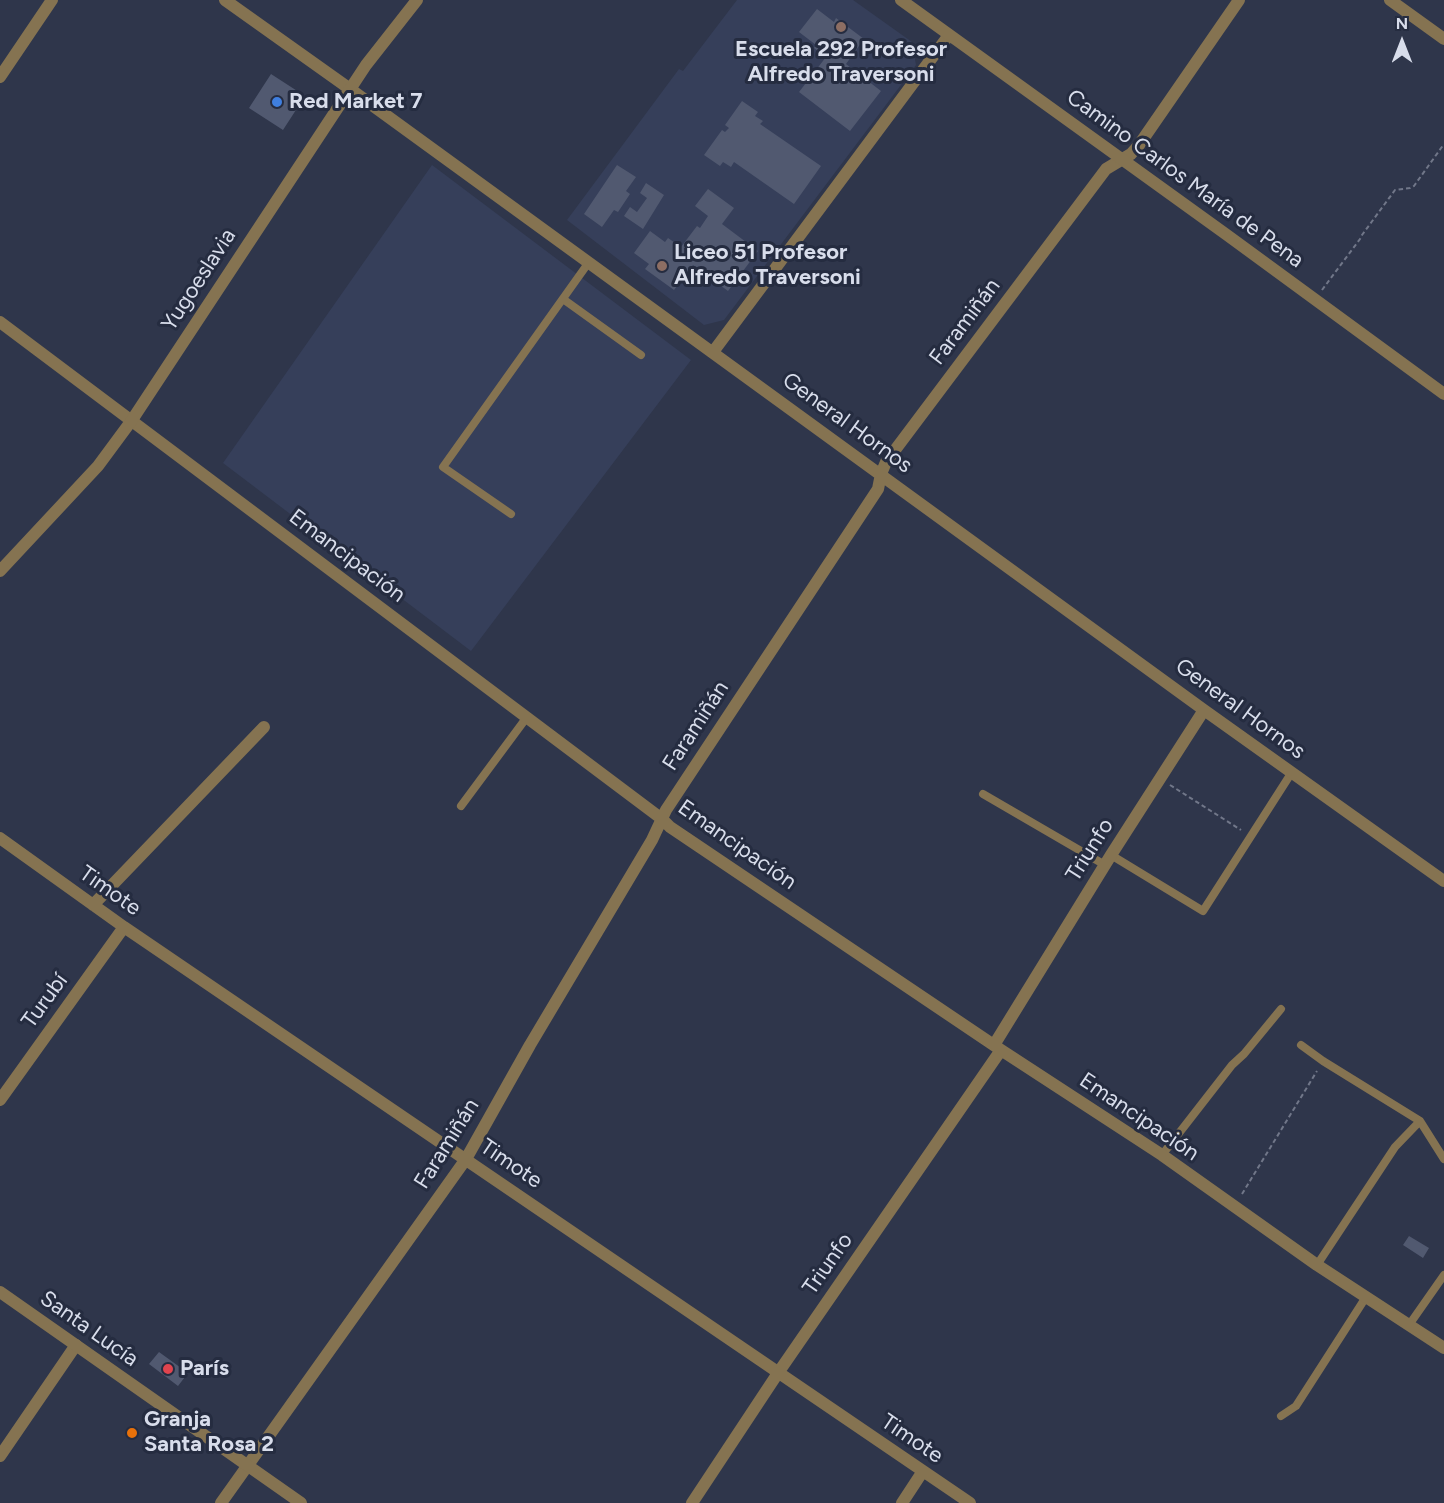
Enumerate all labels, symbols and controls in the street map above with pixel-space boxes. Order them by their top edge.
north arrow [1372,12,1432,72]
text: N [1396,14,1408,33]
marker: Escuela 292 Profesor Alfredo Traversoni [834,20,848,34]
place label: Escuela 292 Profesor Alfredo Traversoni [735,37,947,88]
street label: Camino Carlos María de Pena [1061,84,1309,274]
place label: Red Market 7 [289,89,422,115]
marker: Red Market 7 [270,95,284,109]
street label: Yugoeslavia [156,224,242,336]
place label: Liceo 51 Profesor Alfredo Traversoni [674,240,861,292]
marker: Liceo 51 Profesor Alfredo Traversoni [655,259,669,273]
street label: Faramiñán [924,274,1006,370]
street label: General Hornos [777,367,917,479]
street label: Emancipación [284,504,410,608]
street label: General Hornos [1170,653,1310,765]
street label: Faramiñán [657,676,735,776]
street label: Emancipación [673,794,801,896]
street label: Triunfo [1061,814,1119,886]
street label: Timote [74,860,146,922]
street label: Turubí [16,969,74,1033]
street label: Emancipación [1074,1067,1204,1167]
street label: Faramiñán [409,1094,485,1194]
street label: Timote [475,1134,547,1194]
street label: Triunfo [797,1228,859,1300]
street label: Santa Lucía [35,1286,143,1372]
place label: París [180,1356,229,1382]
marker: París [161,1362,175,1376]
place label: Granja Santa Rosa 2 [144,1407,274,1458]
street label: Timote [876,1409,948,1469]
marker: Granja Santa Rosa 2 [125,1426,139,1440]

